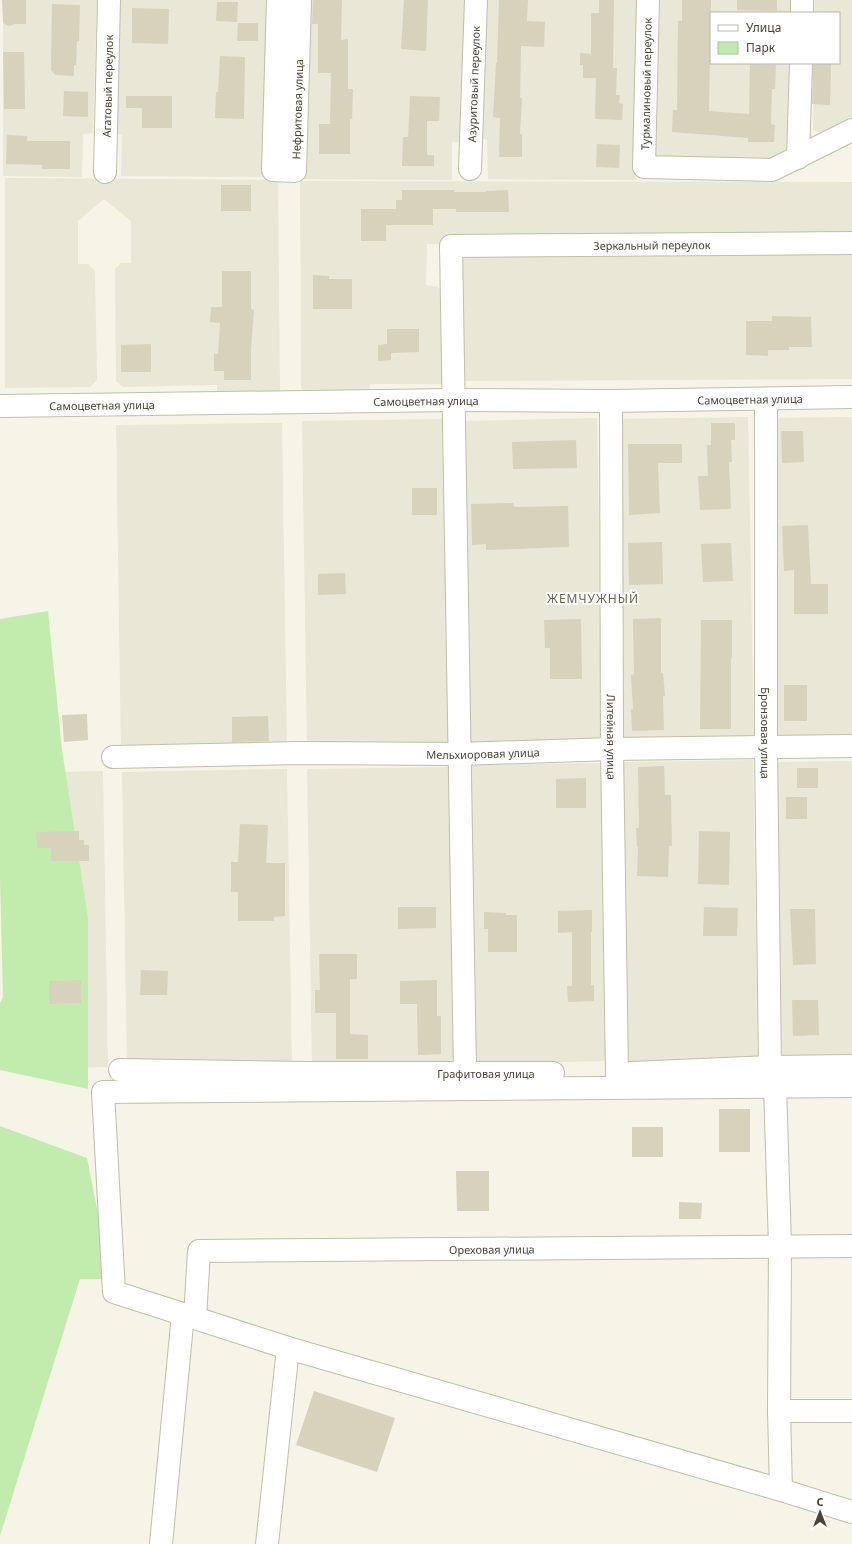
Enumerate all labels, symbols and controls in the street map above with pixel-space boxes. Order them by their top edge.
legend [710,12,840,64]
street label: Турмалиновый переулок [637,17,655,150]
text: Улица [746,19,781,36]
street label: Азуритовый переулок [463,25,483,142]
street label: Агатовый переулок [98,34,116,138]
text: Парк [746,39,776,56]
street label: Нефритовая улица [288,59,306,159]
street label: Зеркальный переулок [593,237,711,252]
street label: Самоцветная улица [697,390,803,407]
street label: Самоцветная улица [373,392,479,409]
street label: Самоцветная улица [49,396,155,413]
district label: ЖЕМЧУЖНЫЙ [547,590,639,607]
street label: Бронзовая улица [759,687,774,779]
street label: Литейная улица [604,694,620,780]
street label: Мельхиоровая улица [426,744,540,762]
street label: Графитовая улица [437,1066,535,1081]
street label: Ореховая улица [449,1241,535,1257]
north arrow [800,1492,840,1532]
text: С [816,1494,824,1509]

